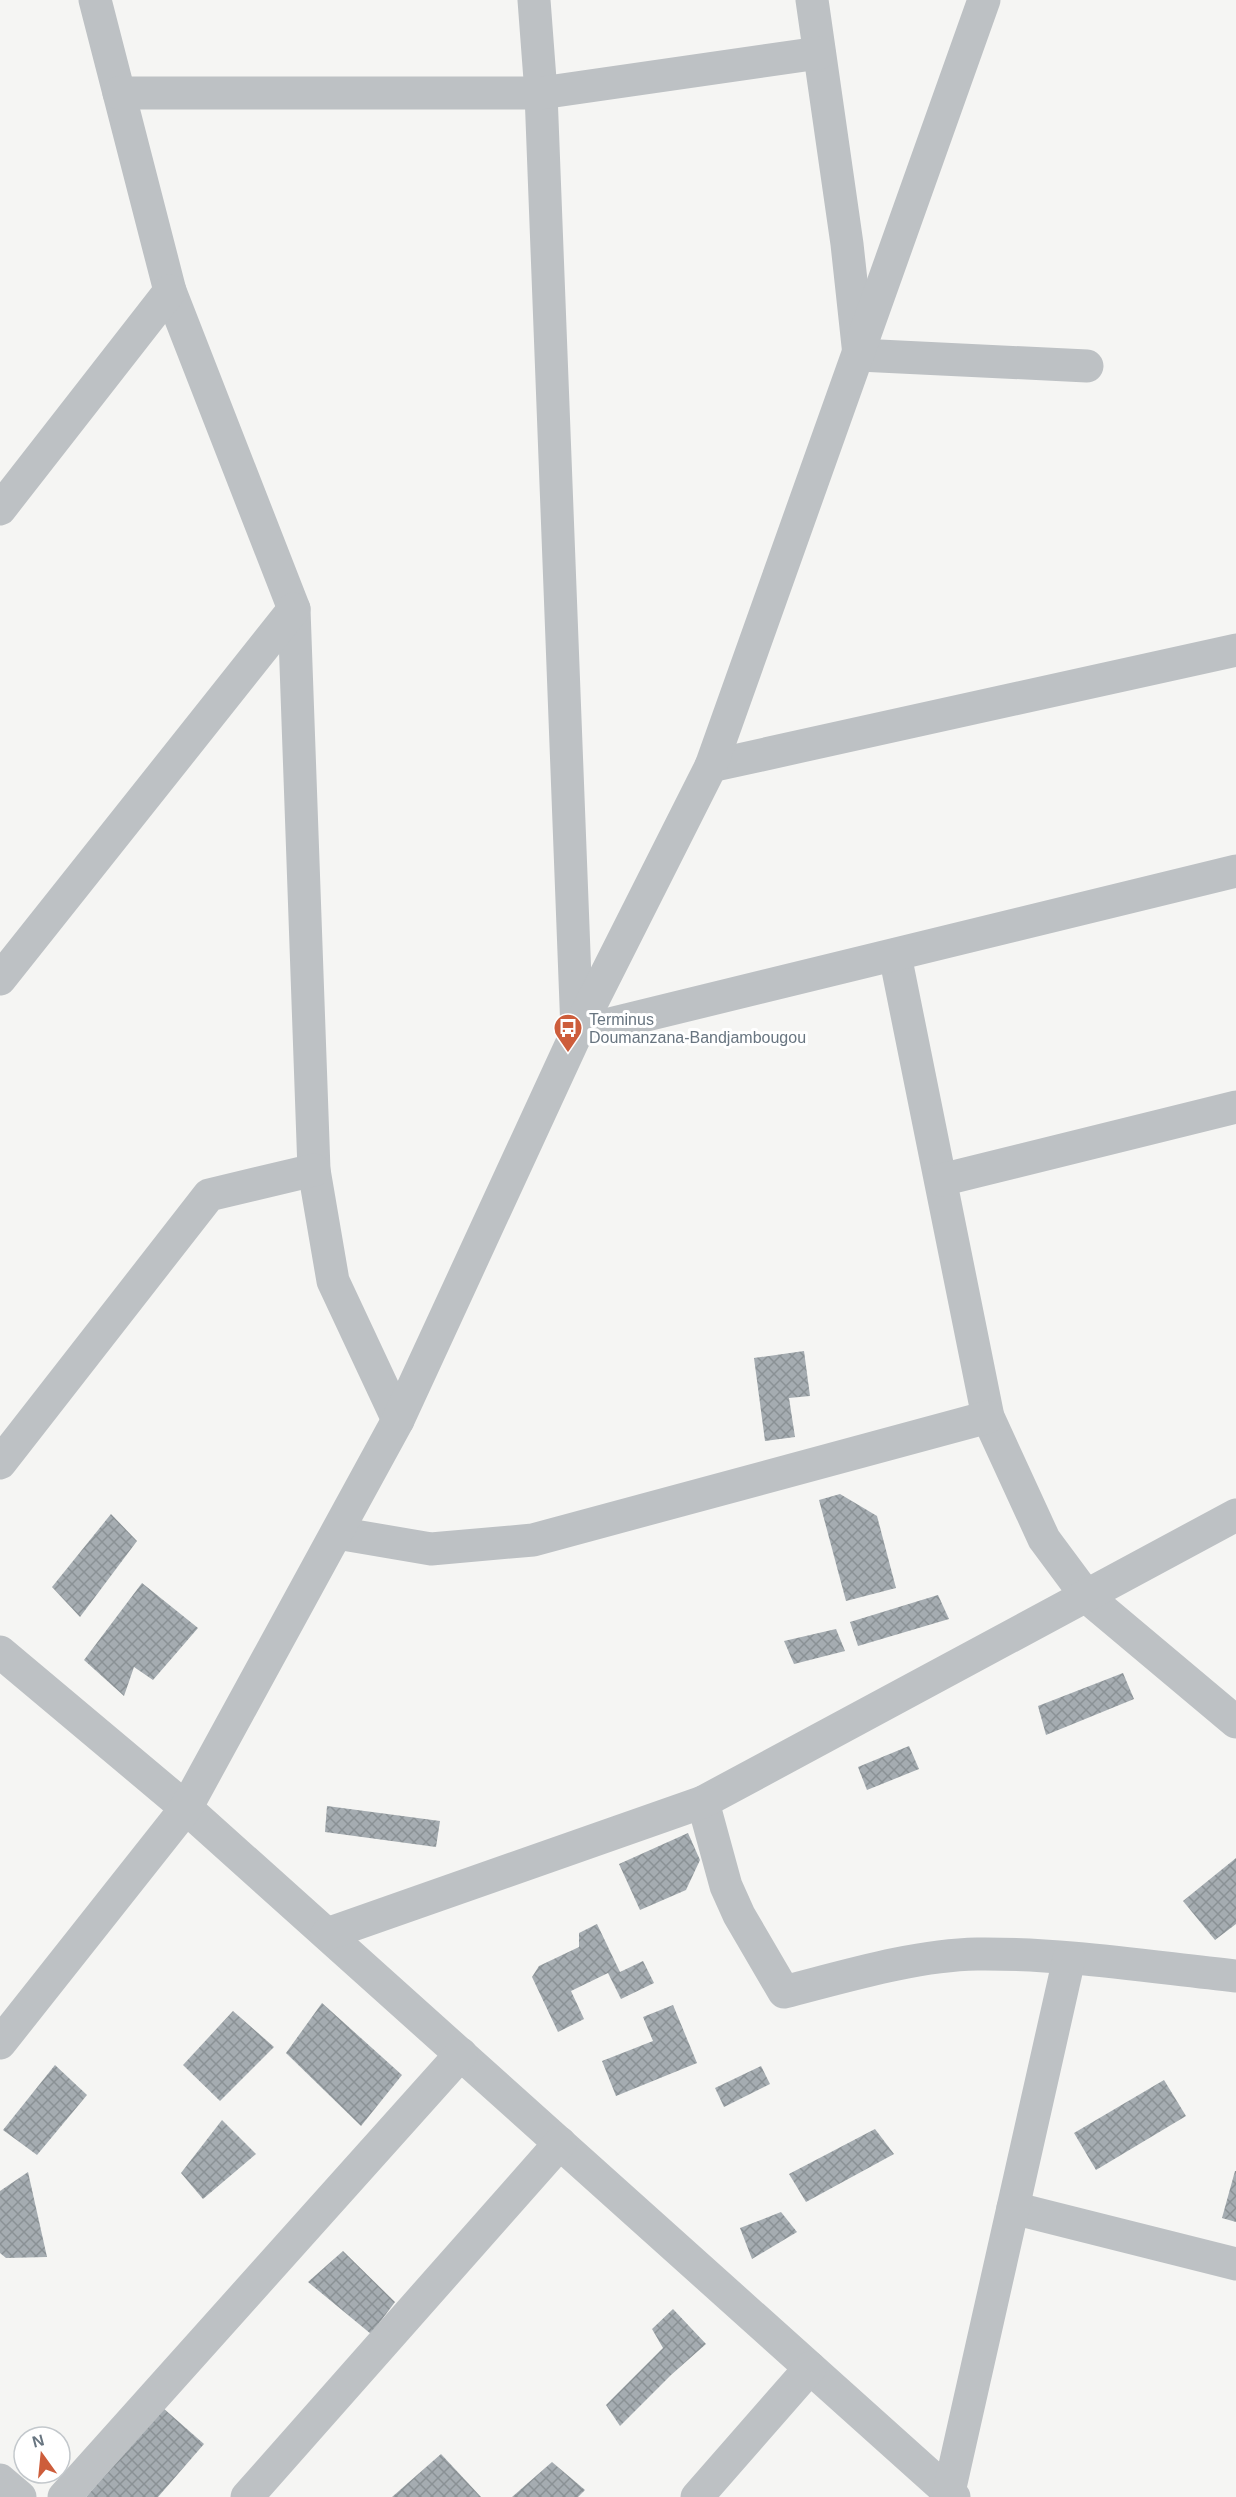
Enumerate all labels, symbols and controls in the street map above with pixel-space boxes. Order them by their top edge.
place label: Terminus Doumanzana-Bandjambougou [589,1011,806,1046]
bus stop icon: Terminus Doumanzana-Bandjambougou [552,1012,584,1054]
north arrow [12,2425,72,2485]
text: N [30,2431,46,2451]

